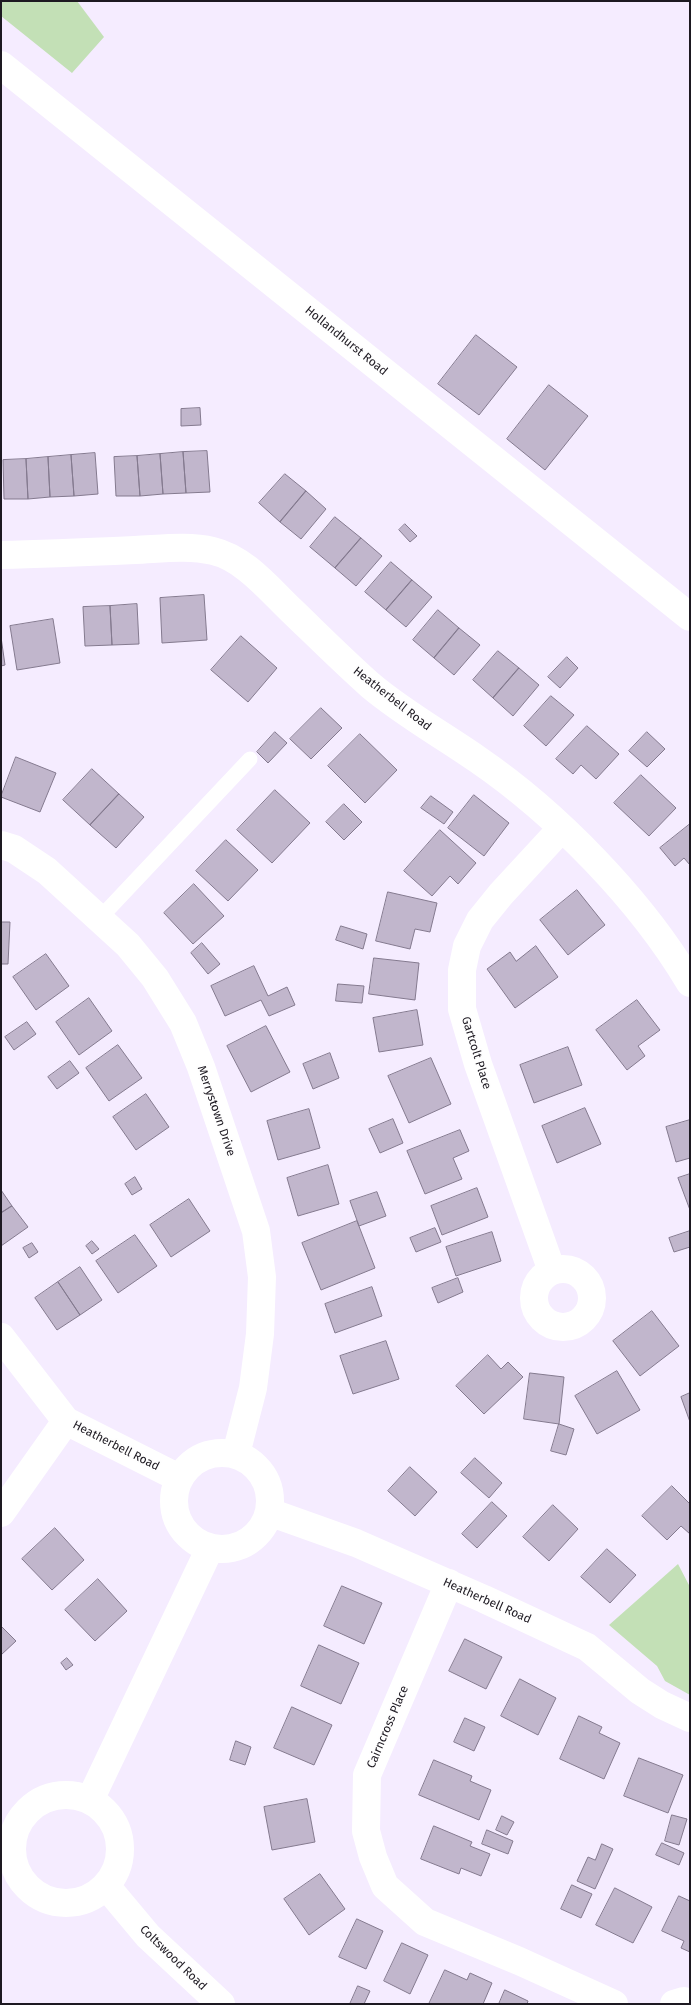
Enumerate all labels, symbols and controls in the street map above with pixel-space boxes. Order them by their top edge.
street label: Hollandhurst Road [302,303,390,379]
street label: Heatherbell Road [350,664,434,734]
street label: Gartcolt Place [458,1015,494,1091]
street label: Merrystown Drive [194,1064,238,1158]
street label: Heatherbell Road [70,1418,162,1474]
street label: Heatherbell Road [441,1575,533,1627]
street label: Cairncross Place [364,1684,412,1770]
street label: Coltswood Road [137,1922,209,1994]

